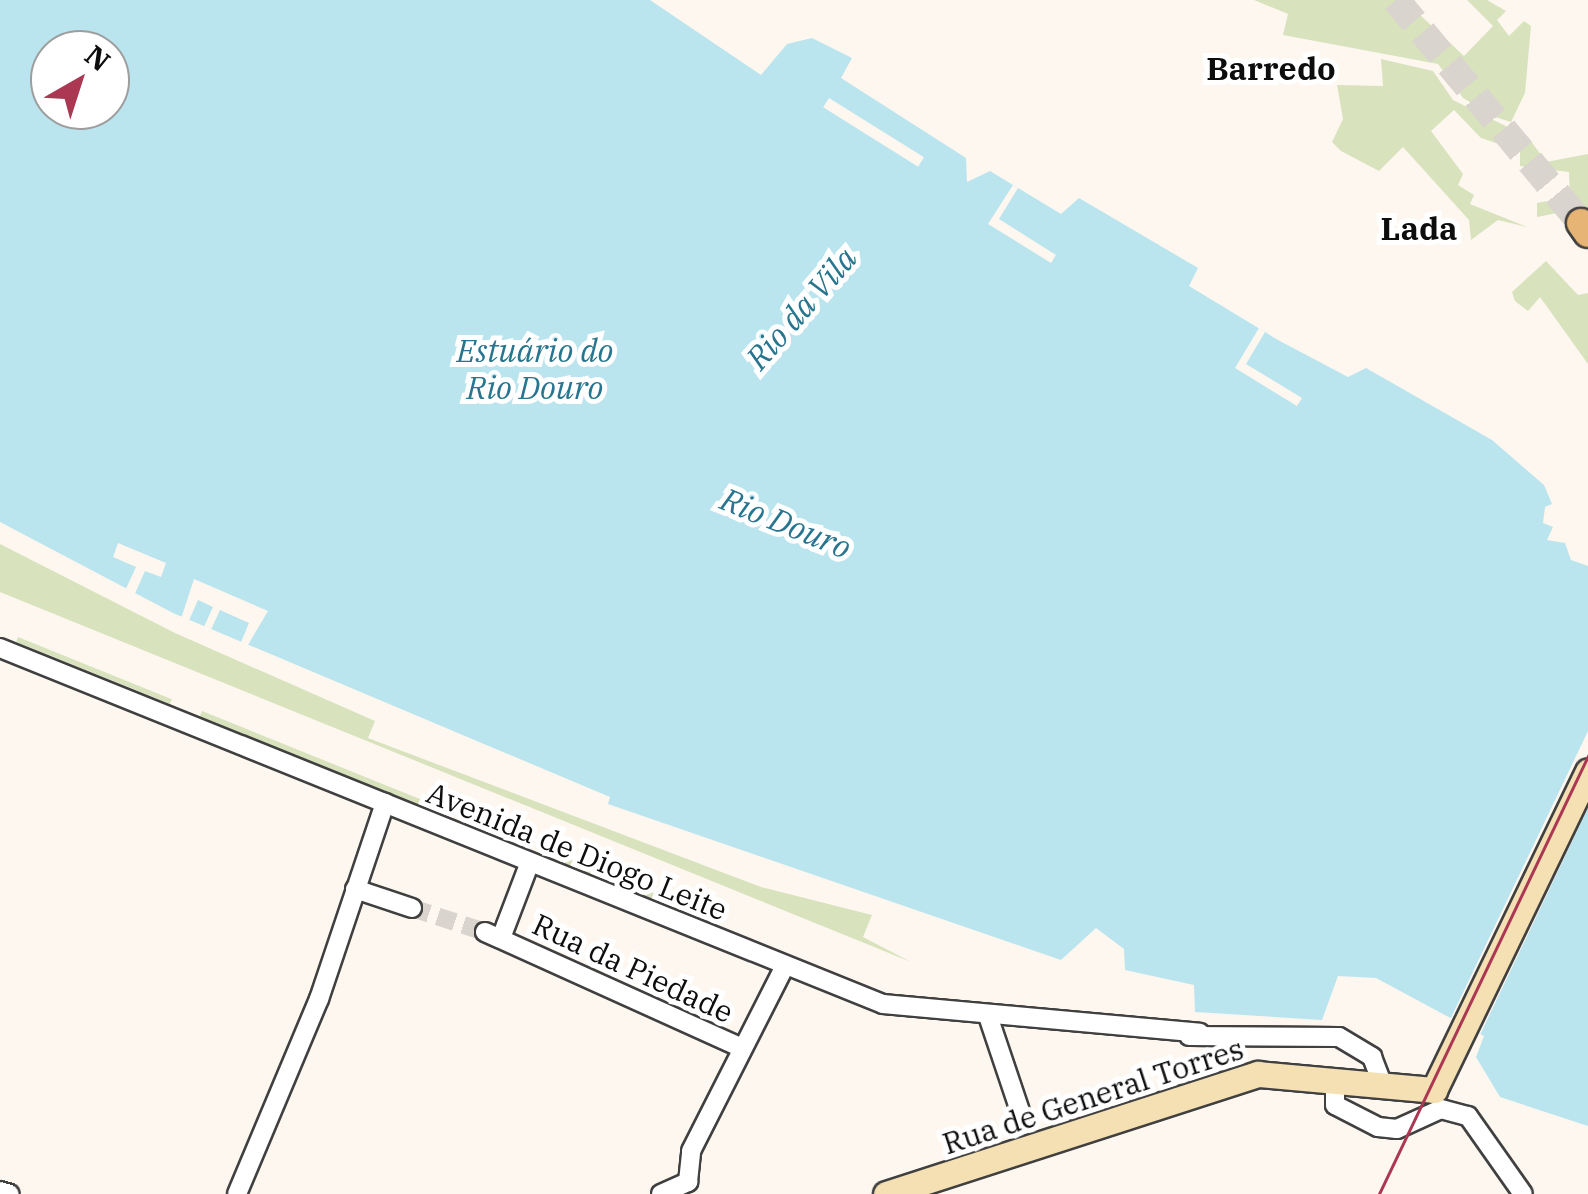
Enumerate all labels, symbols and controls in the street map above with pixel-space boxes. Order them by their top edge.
north arrow [30,30,130,130]
text: N [78,37,118,79]
district label: Barredo [1206,49,1336,87]
district label: Lada [1381,209,1457,247]
water label: Rio da Vila [738,239,864,377]
water label: Estuário do Rio Douro [457,332,613,407]
water label: Rio Douro [715,480,857,566]
street label: Avenida de Diogo Leite [422,774,732,928]
street label: Rua da Piedade [527,906,739,1030]
street label: Rua de General Torres [938,1030,1248,1162]

